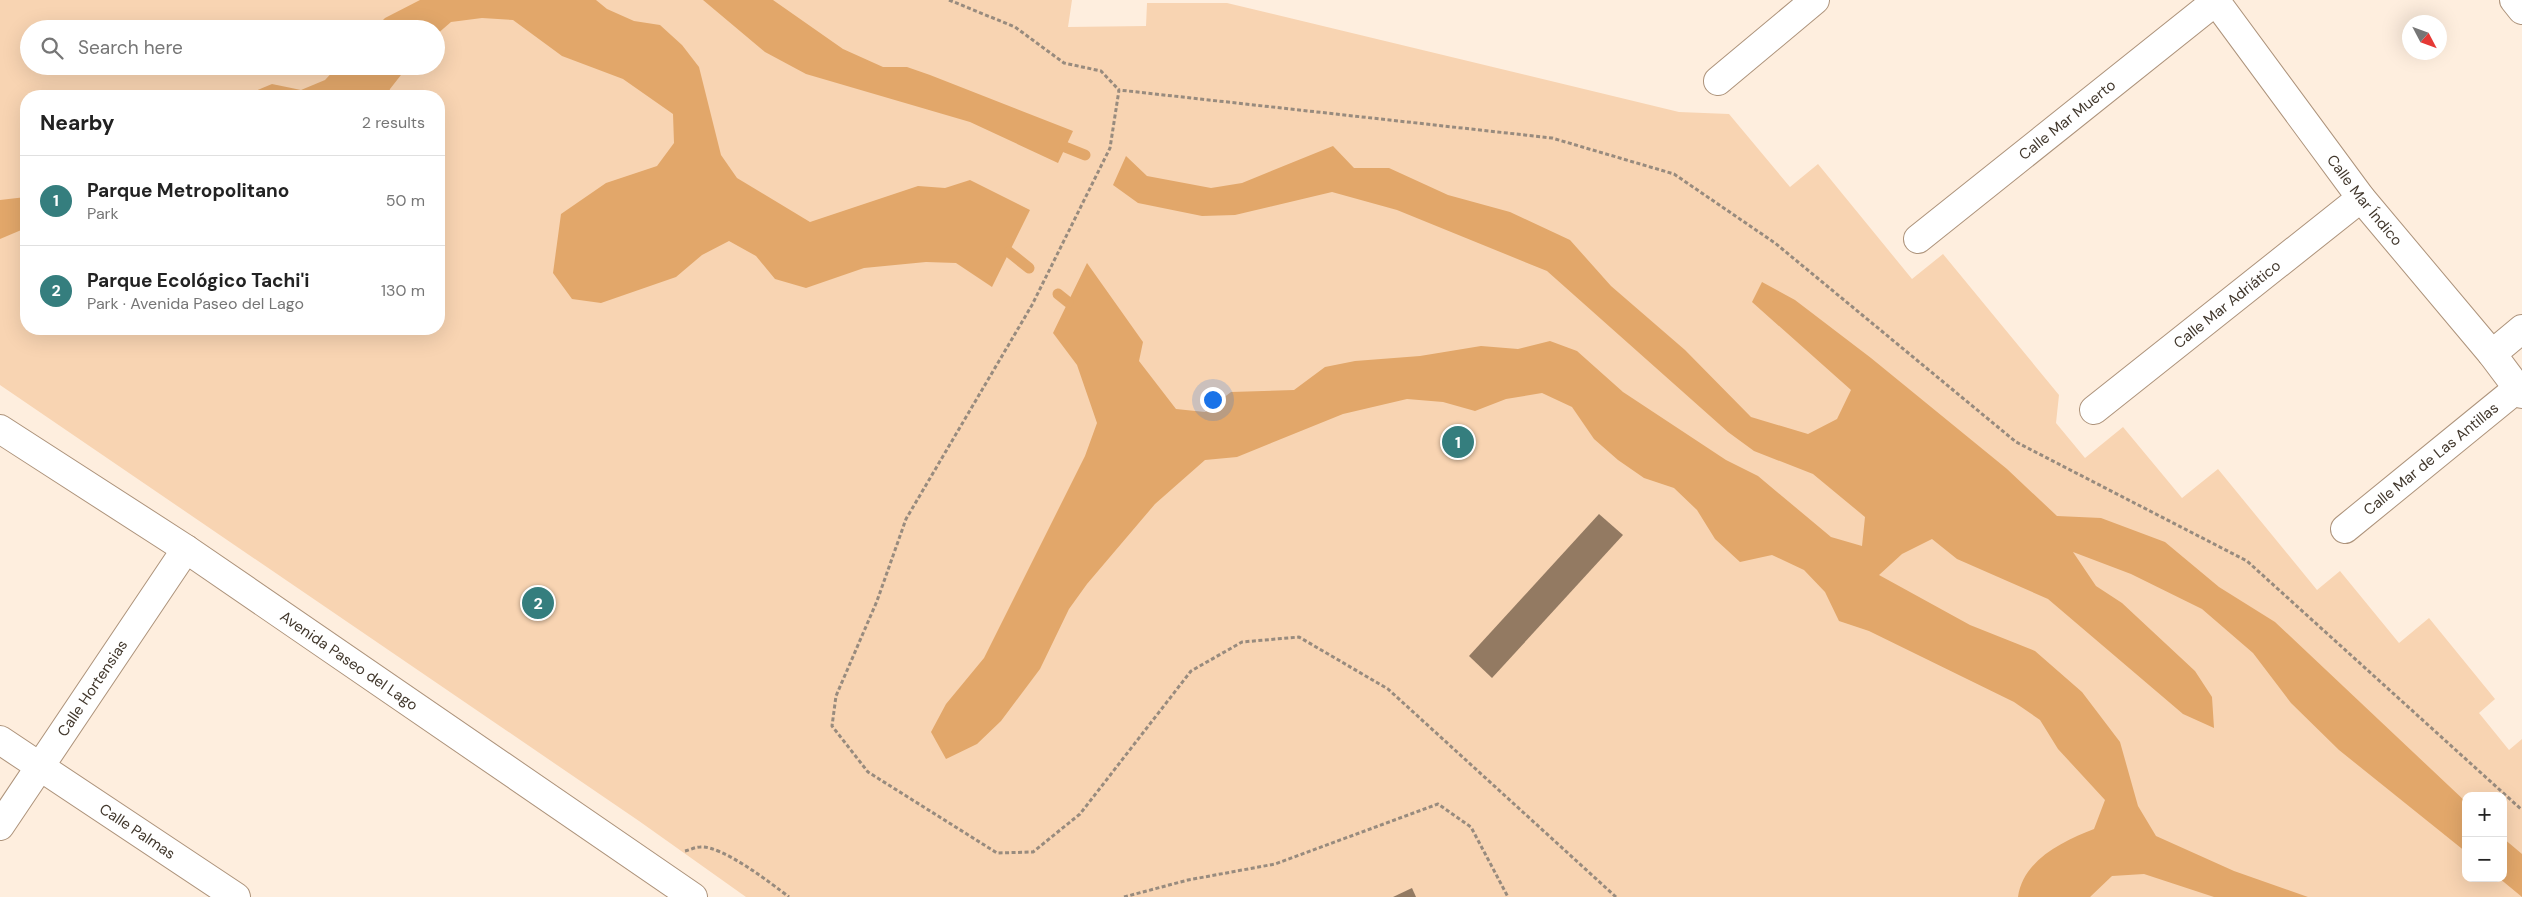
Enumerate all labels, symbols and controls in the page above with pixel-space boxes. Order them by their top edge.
north arrow [2402,15,2447,60]
search box [20,20,445,75]
icon: search [38,34,66,62]
text: Search here [78,35,183,60]
street label: Calle Mar Muerto [2015,75,2120,165]
text: Nearby [40,109,114,137]
text: 2 results [362,112,425,133]
street label: Calle Mar Índico [2322,151,2407,250]
text: Parque Metropolitano [87,178,289,203]
text: 1 [53,190,59,211]
text: 50 m [386,190,425,211]
text: Park [87,203,119,224]
street label: Calle Mar Adriático [2169,255,2285,353]
text: Parque Ecológico Tachi'i [87,268,309,293]
text: 2 [51,280,61,301]
text: 130 m [381,280,425,301]
text: Park · Avenida Paseo del Lago [87,293,304,314]
your location [1200,387,1226,413]
street label: Calle Mar de Las Antillas [2359,398,2503,520]
pin: 1 [1442,423,1474,461]
pin: 2 [522,584,554,622]
street label: Avenida Paseo del Lago [276,607,422,715]
street label: Calle Hortensias [53,636,132,740]
map controls [2462,792,2507,882]
button: + [2462,792,2507,837]
street label: Calle Palmas [96,799,179,864]
button: − [2462,837,2507,882]

